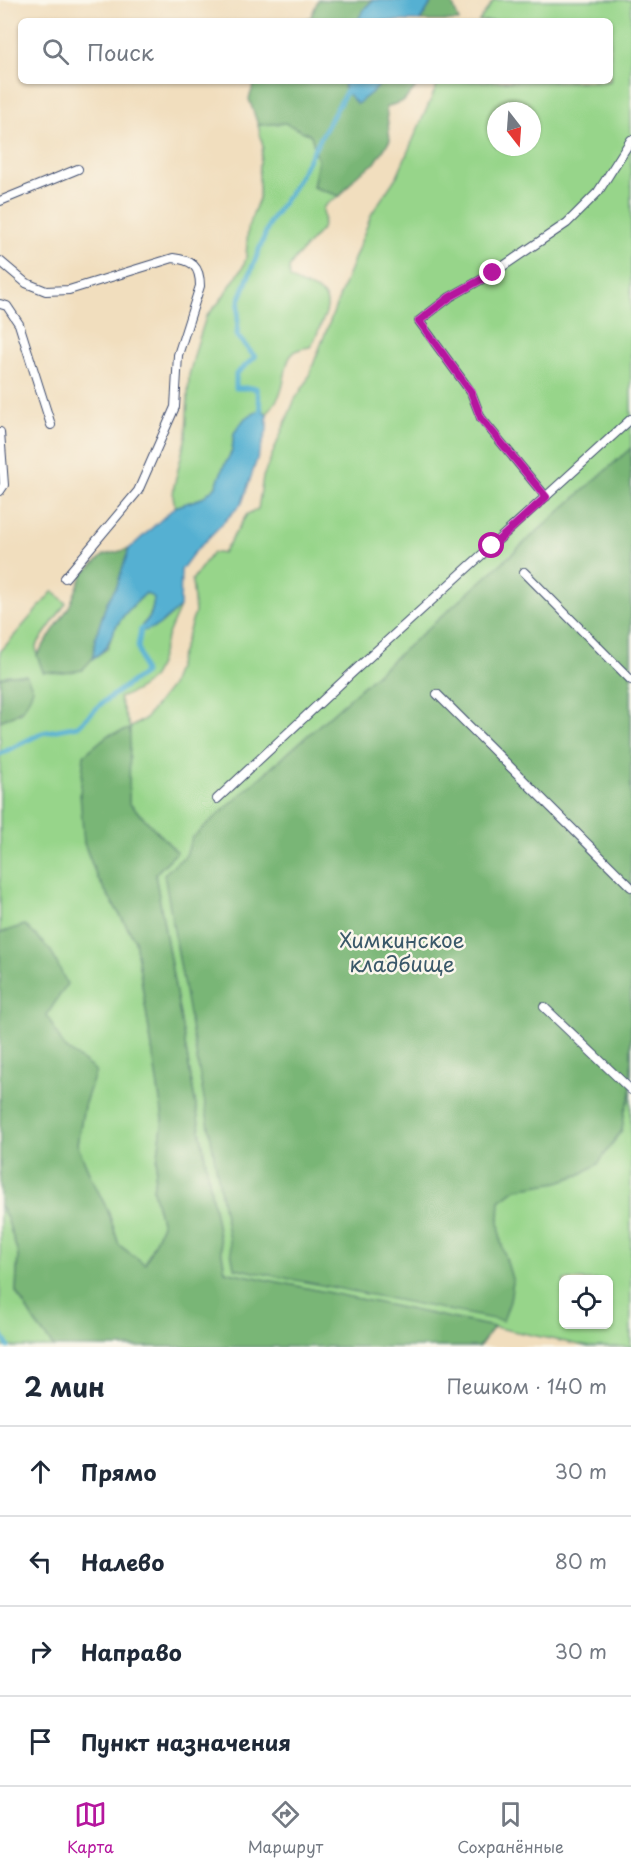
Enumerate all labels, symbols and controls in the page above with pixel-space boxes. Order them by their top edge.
search box [18,18,613,84]
icon: search [39,35,72,68]
text: Поиск [87,35,154,68]
north arrow [487,102,541,156]
route end [479,259,505,285]
route start [478,532,504,558]
park label: Химкинское кладбище [340,923,464,979]
map controls [559,1275,613,1329]
button: locate [559,1275,613,1329]
text: 2 мин [24,1367,105,1406]
text: Пешком · 140 m [446,1371,607,1401]
icon: ahead [24,1455,57,1488]
text: Прямо [81,1455,156,1488]
text: 30 m [554,1456,607,1486]
icon: left [24,1545,57,1578]
text: Налево [81,1545,164,1578]
text: 80 m [555,1546,607,1576]
icon: right [24,1635,57,1668]
text: Направо [81,1635,182,1668]
text: 30 m [554,1636,607,1666]
icon: arrive [24,1725,57,1758]
text: Пункт назначения [81,1725,291,1758]
tab: Карта [67,1798,114,1858]
tab: Маршрут [248,1798,323,1858]
tab: Сохранённые [457,1798,564,1858]

